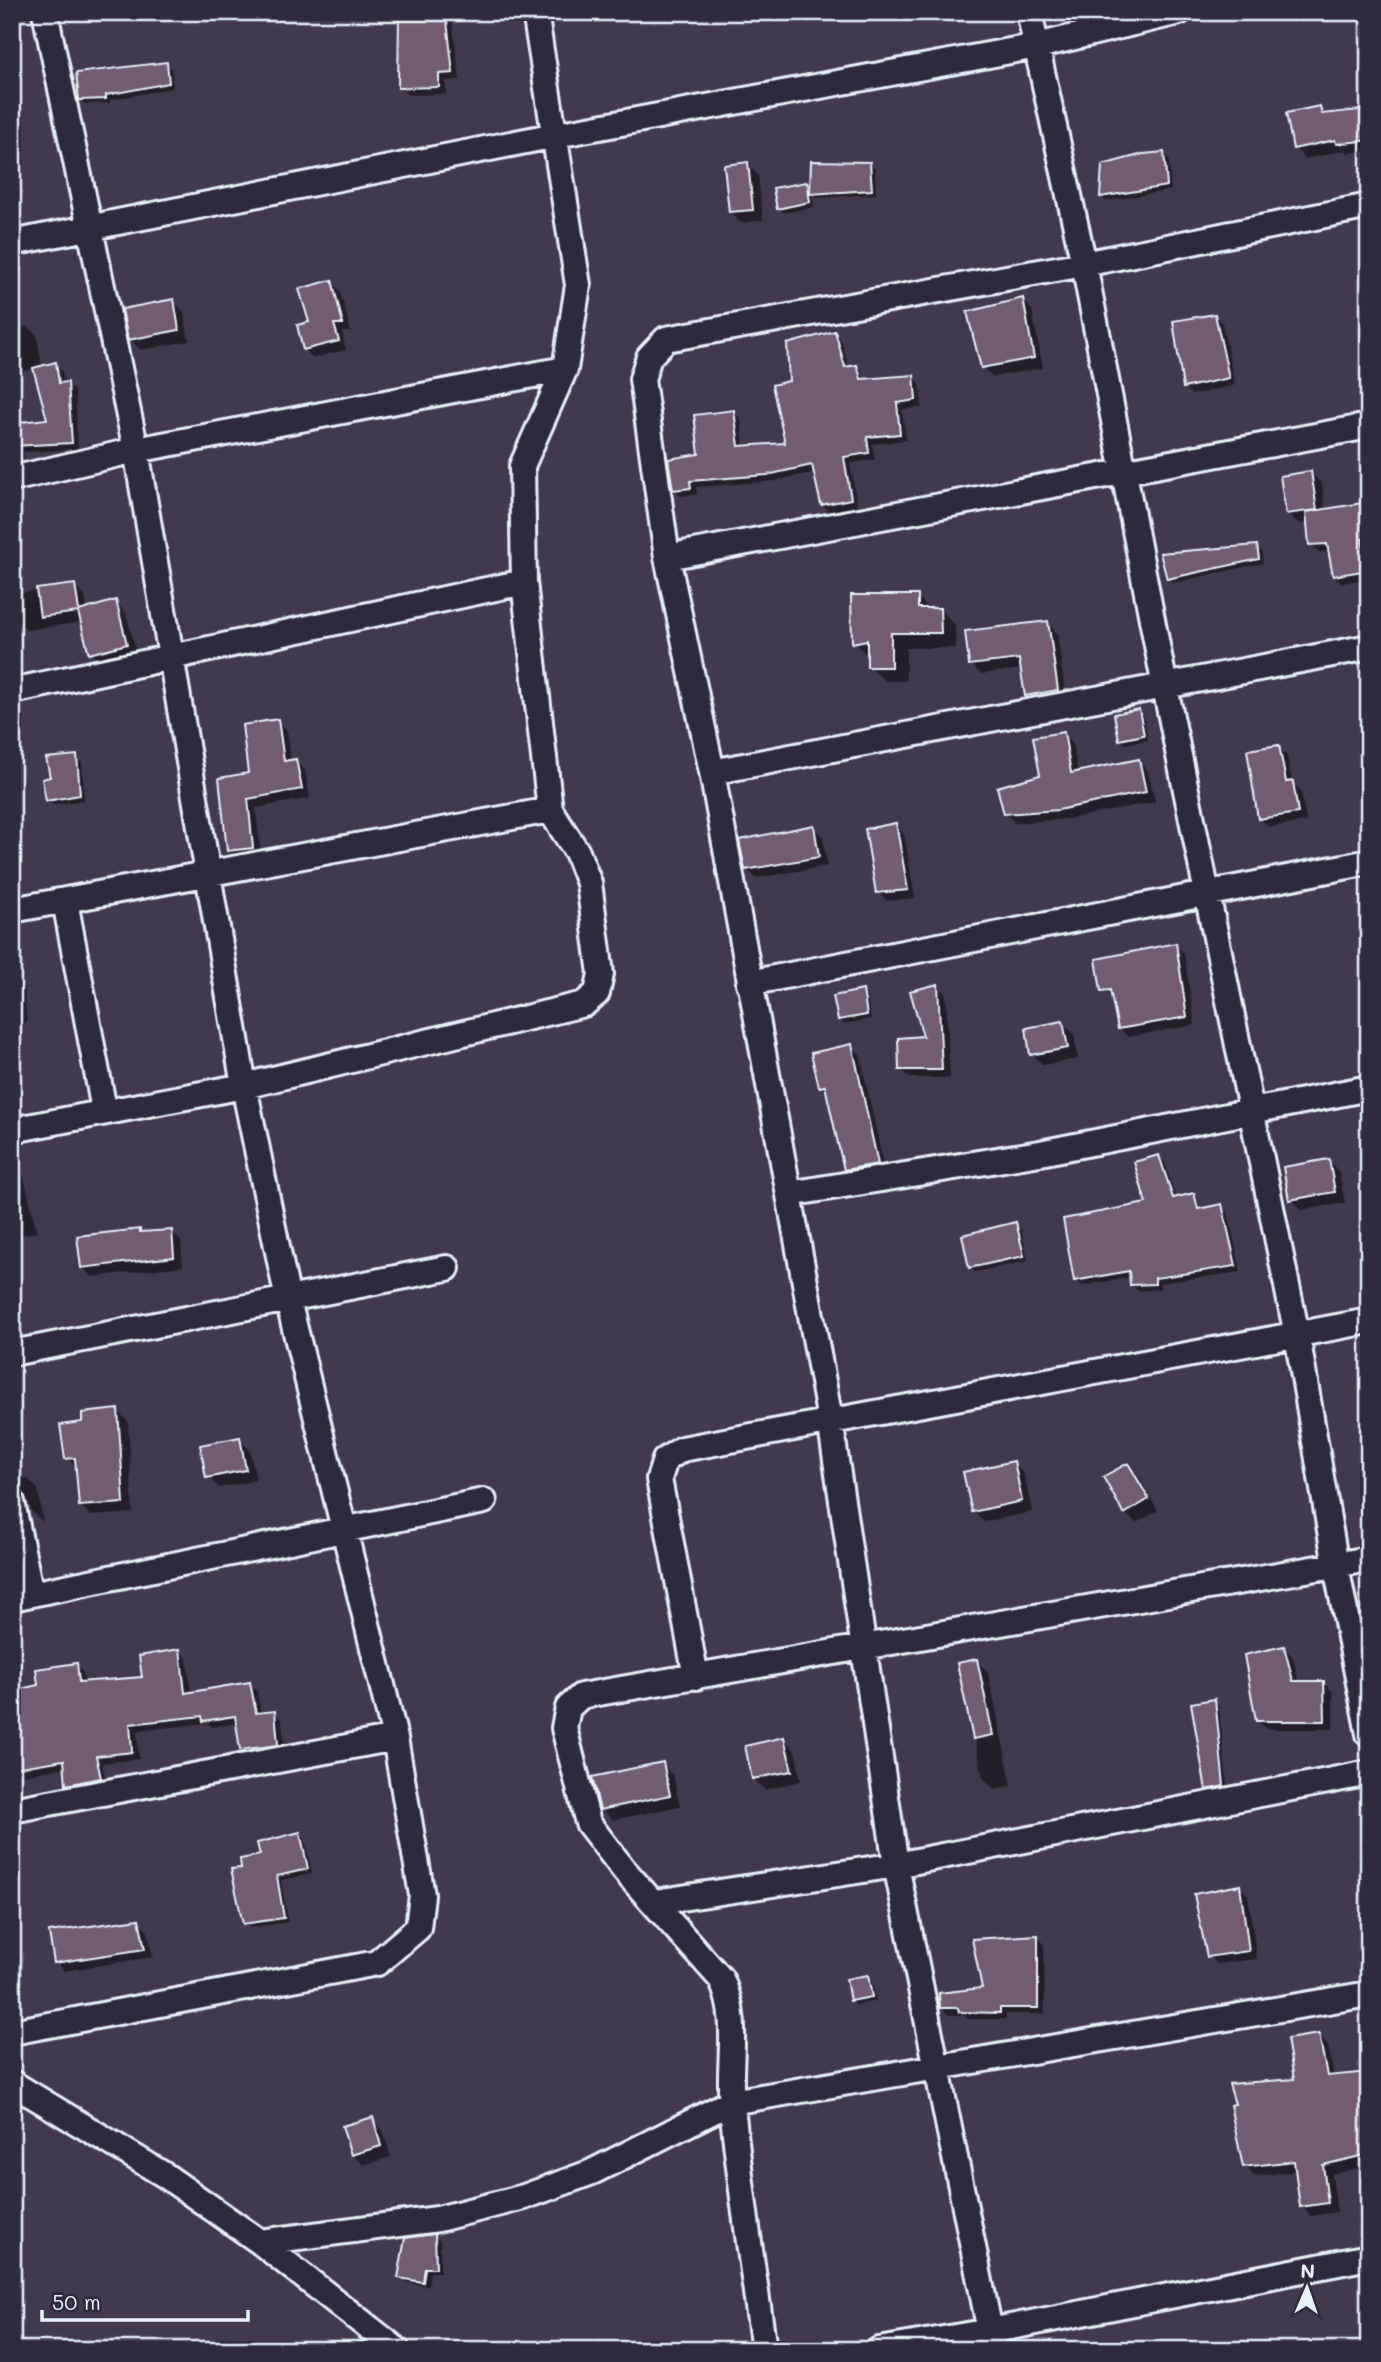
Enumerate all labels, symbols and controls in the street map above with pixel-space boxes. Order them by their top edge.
north arrow [1272,2254,1342,2324]
text: N [1300,2258,1315,2283]
scale bar [42,2278,248,2322]
text: 50 m [52,2288,101,2315]

